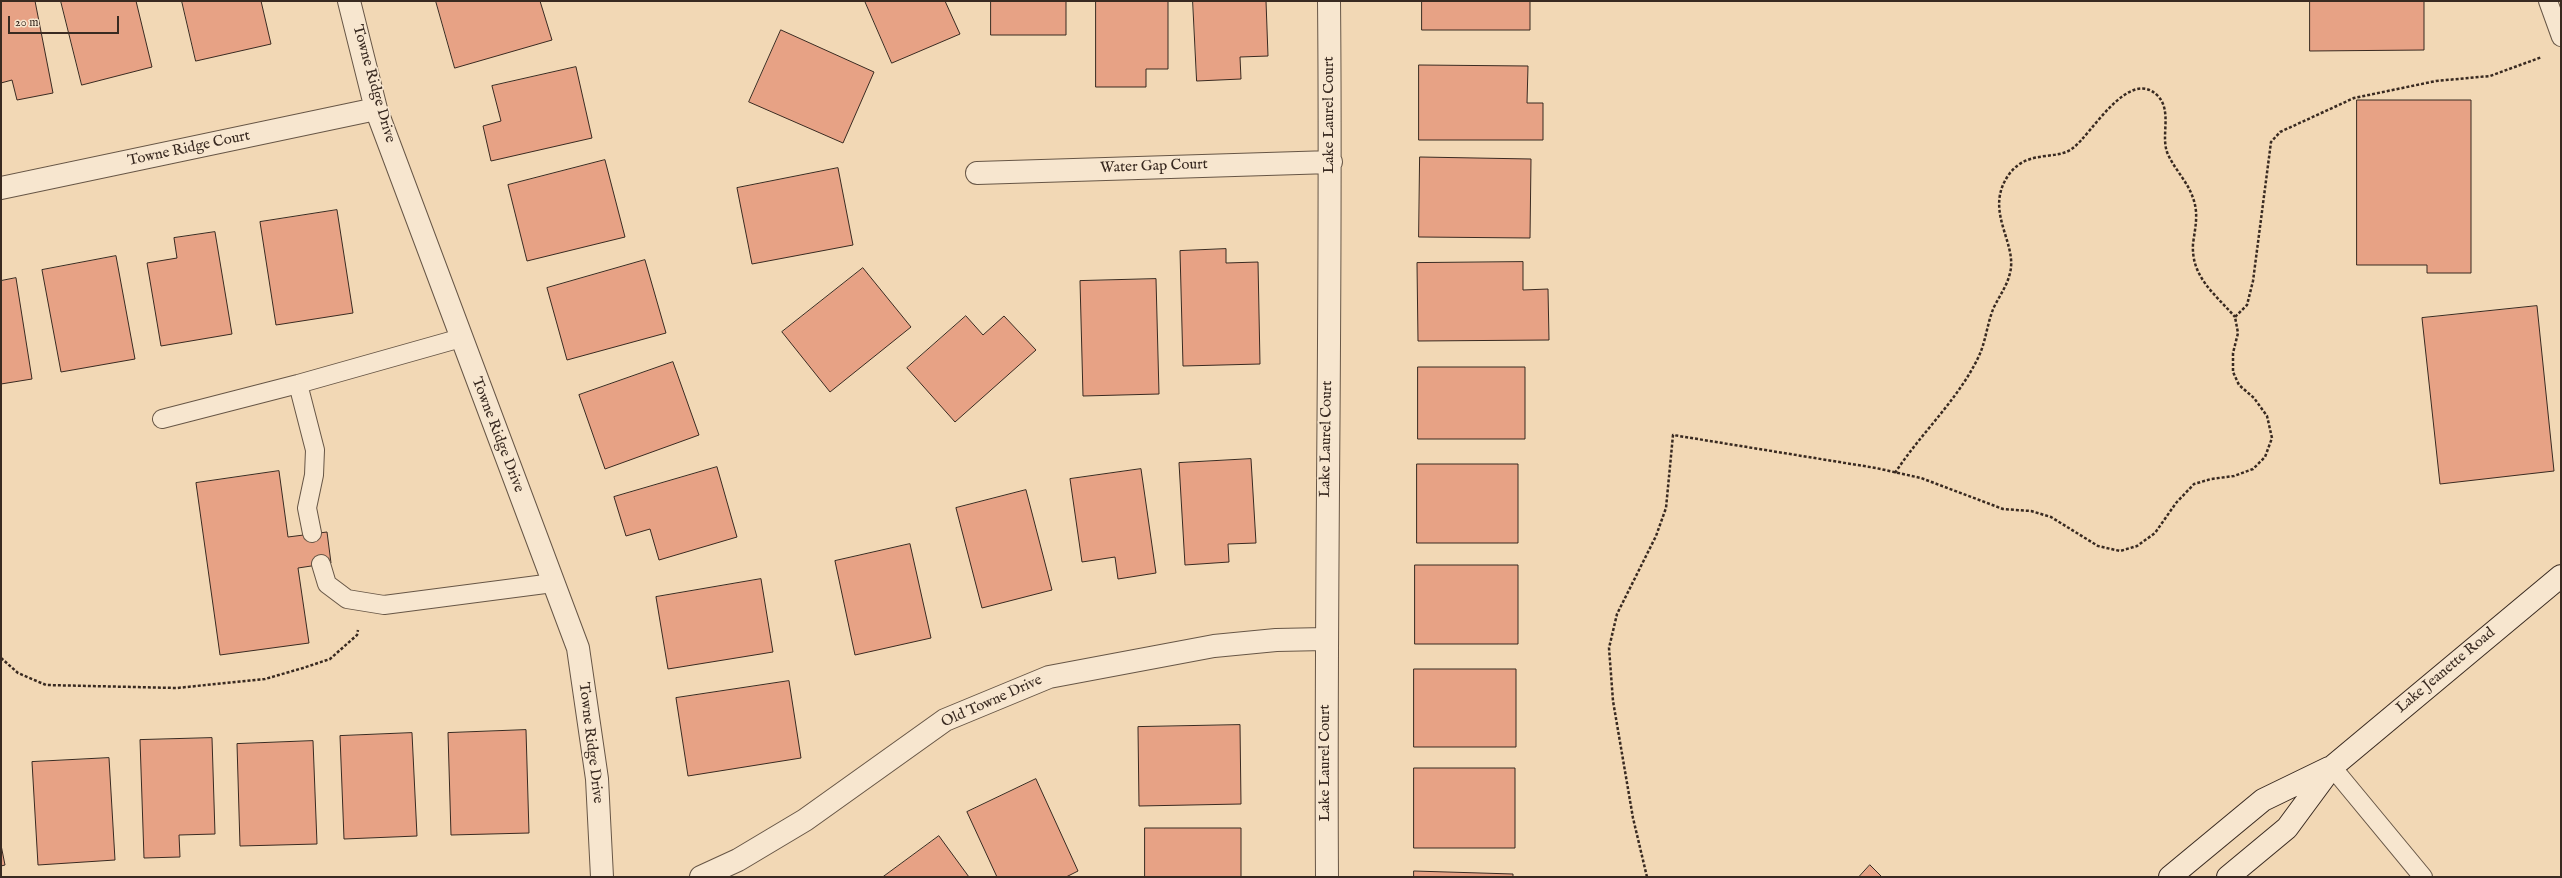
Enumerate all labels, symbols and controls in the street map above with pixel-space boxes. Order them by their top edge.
scale bar [10,8,121,34]
text: 20 m [15,15,38,30]
street label: Towne Ridge Drive [348,23,398,145]
street label: Lake Laurel Court [1321,56,1339,174]
street label: Towne Ridge Court [126,127,252,171]
street label: Water Gap Court [1100,156,1208,178]
street label: Towne Ridge Drive [467,375,527,495]
street label: Lake Laurel Court [1317,380,1337,498]
street label: Lake Jeanette Road [2393,624,2499,718]
street label: Old Towne Drive [939,672,1045,732]
street label: Towne Ridge Drive [574,681,606,805]
street label: Lake Laurel Court [1317,704,1335,822]

